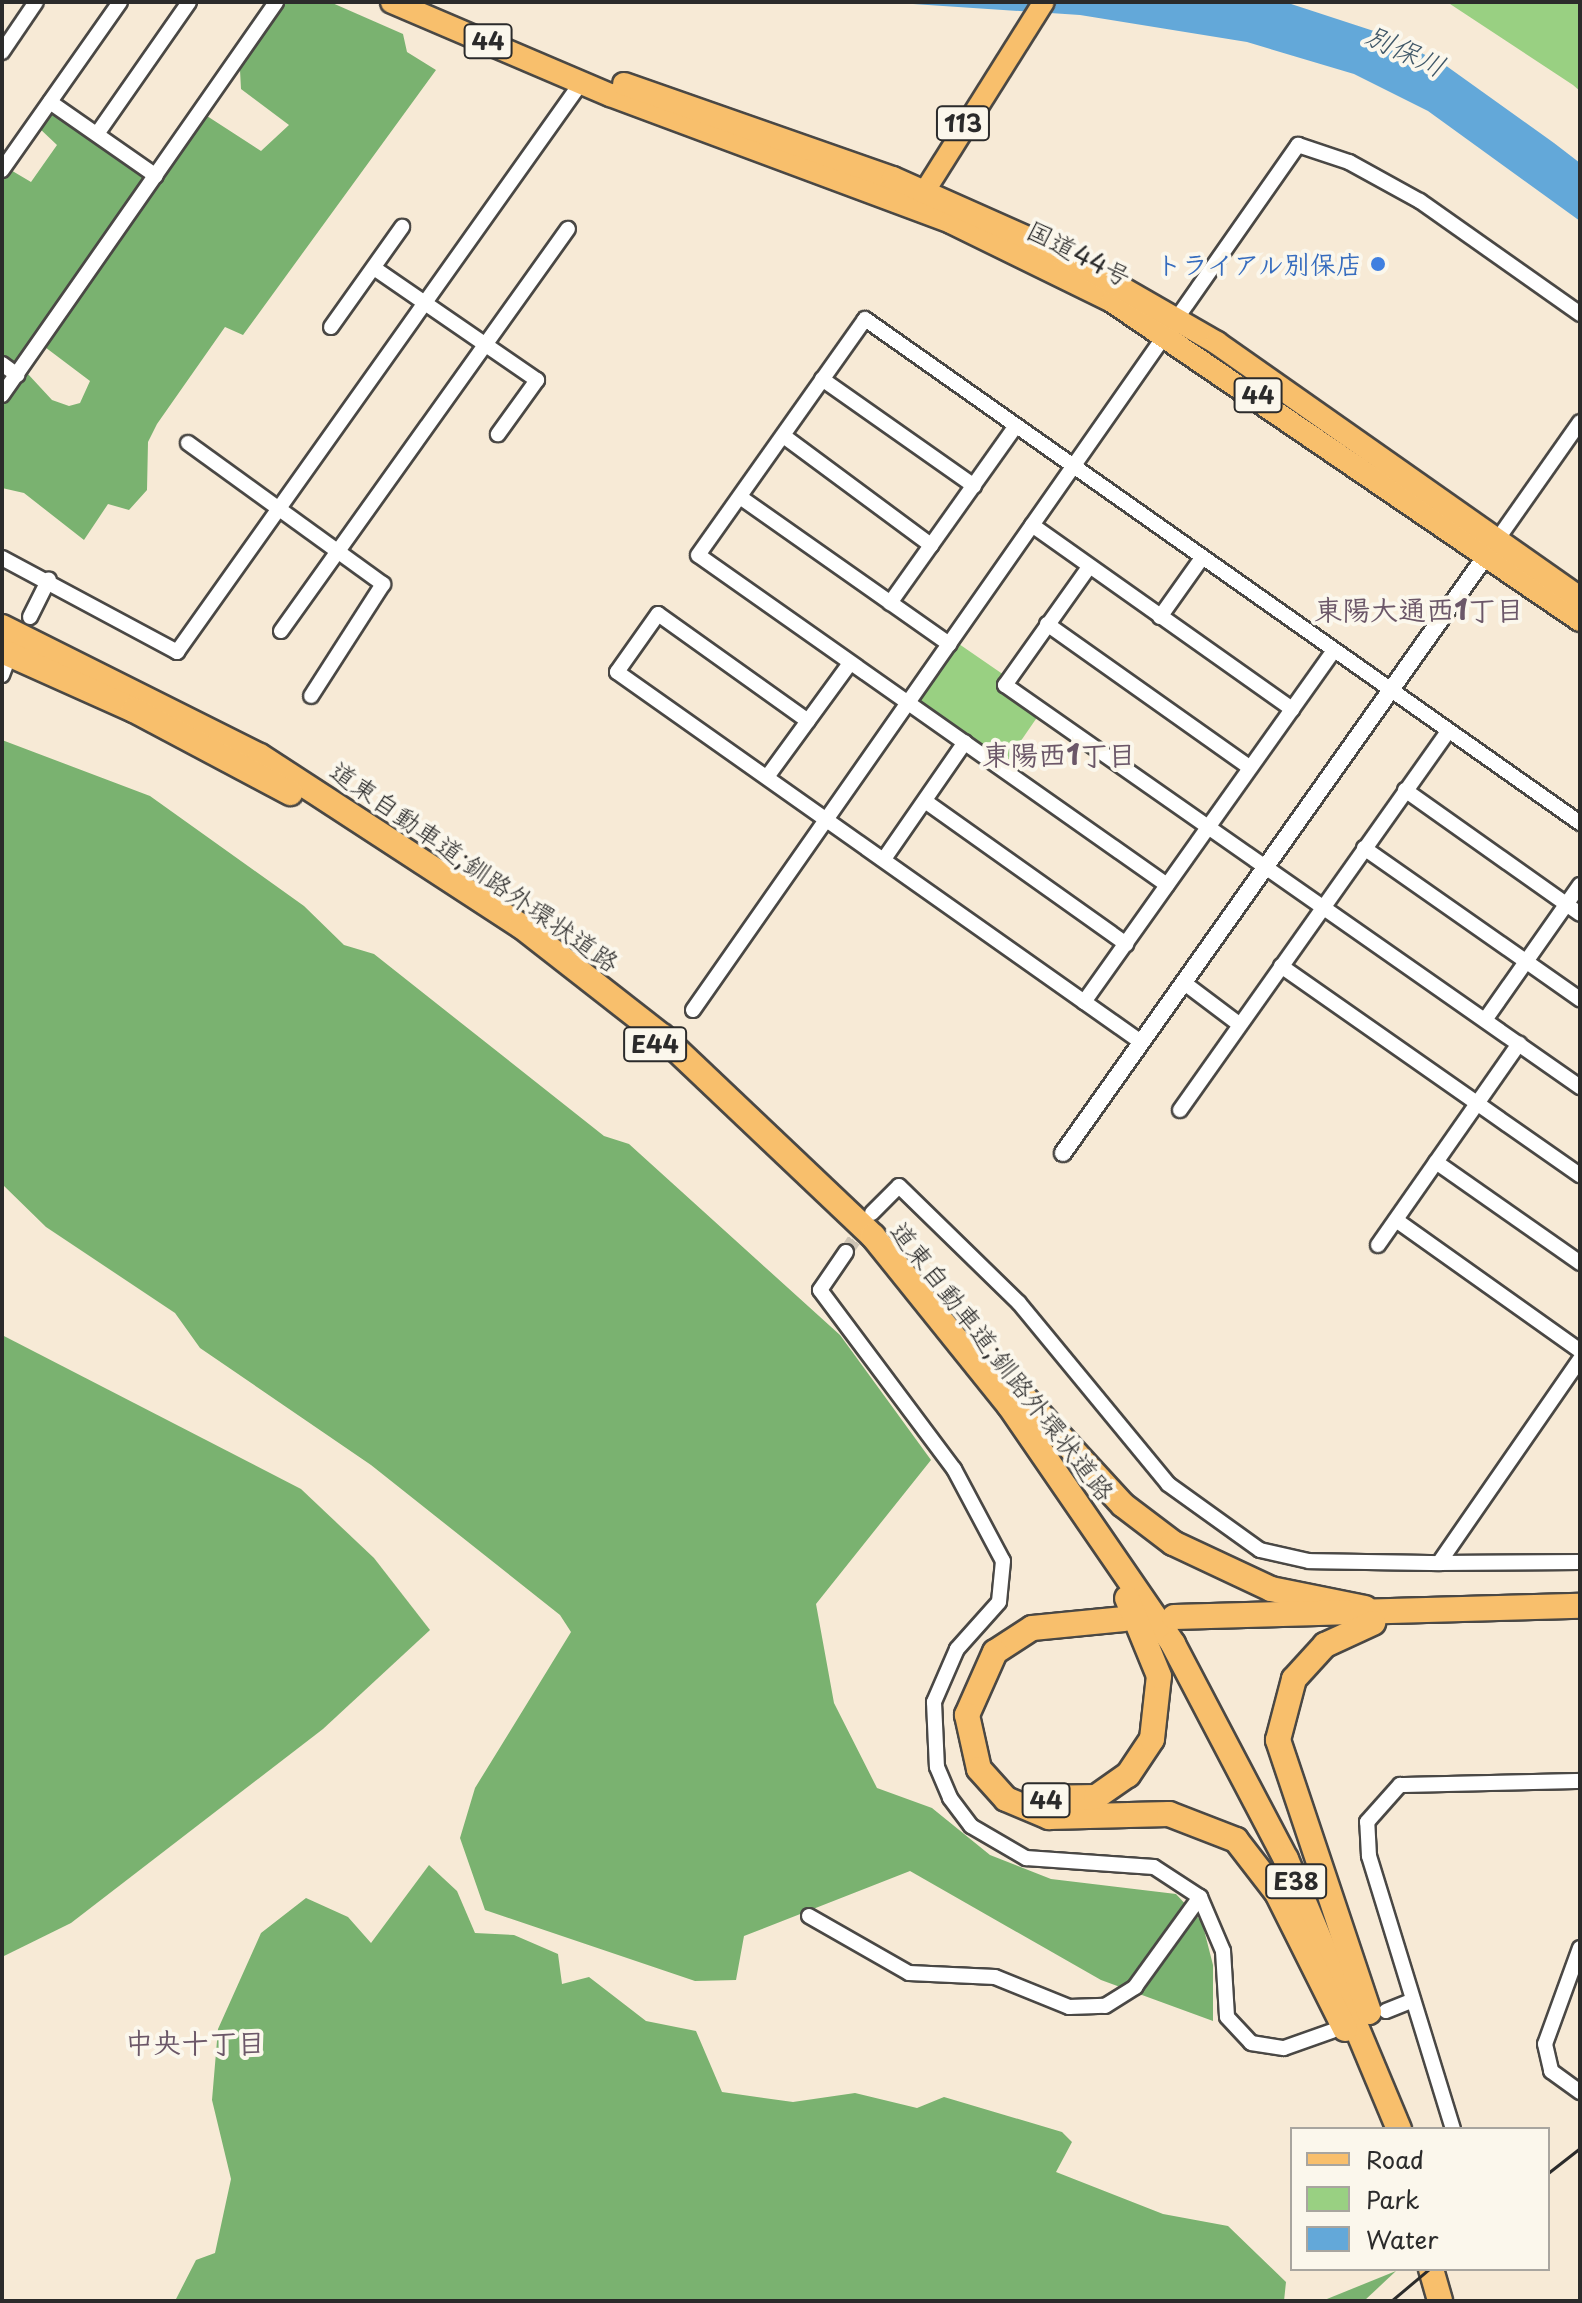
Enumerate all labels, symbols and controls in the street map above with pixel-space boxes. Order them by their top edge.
water label: 別保川 [1361,17,1451,83]
road number: 44 [462,21,514,61]
road number: 113 [935,103,991,143]
street label: 国道44号 [1022,214,1136,292]
place label: トライアル別保店 [1154,248,1362,280]
marker: トライアル別保店 [1369,255,1387,273]
road number: 44 [1232,375,1284,415]
district label: 東陽大通西1丁目 [1314,592,1524,626]
district label: 東陽西1丁目 [982,737,1136,771]
street label: 道東自動車道;釧路外環状道路 [325,754,625,978]
road number: E44 [623,1024,687,1064]
street label: 道東自動車道;釧路外環状道路 [884,1215,1122,1507]
road number: 44 [1020,1780,1072,1820]
road number: E38 [1264,1861,1328,1901]
district label: 中央十丁目 [125,2025,265,2059]
legend [1290,2127,1550,2271]
text: Road [1366,2141,1424,2177]
text: Park [1366,2181,1420,2217]
text: Water [1366,2221,1438,2257]

